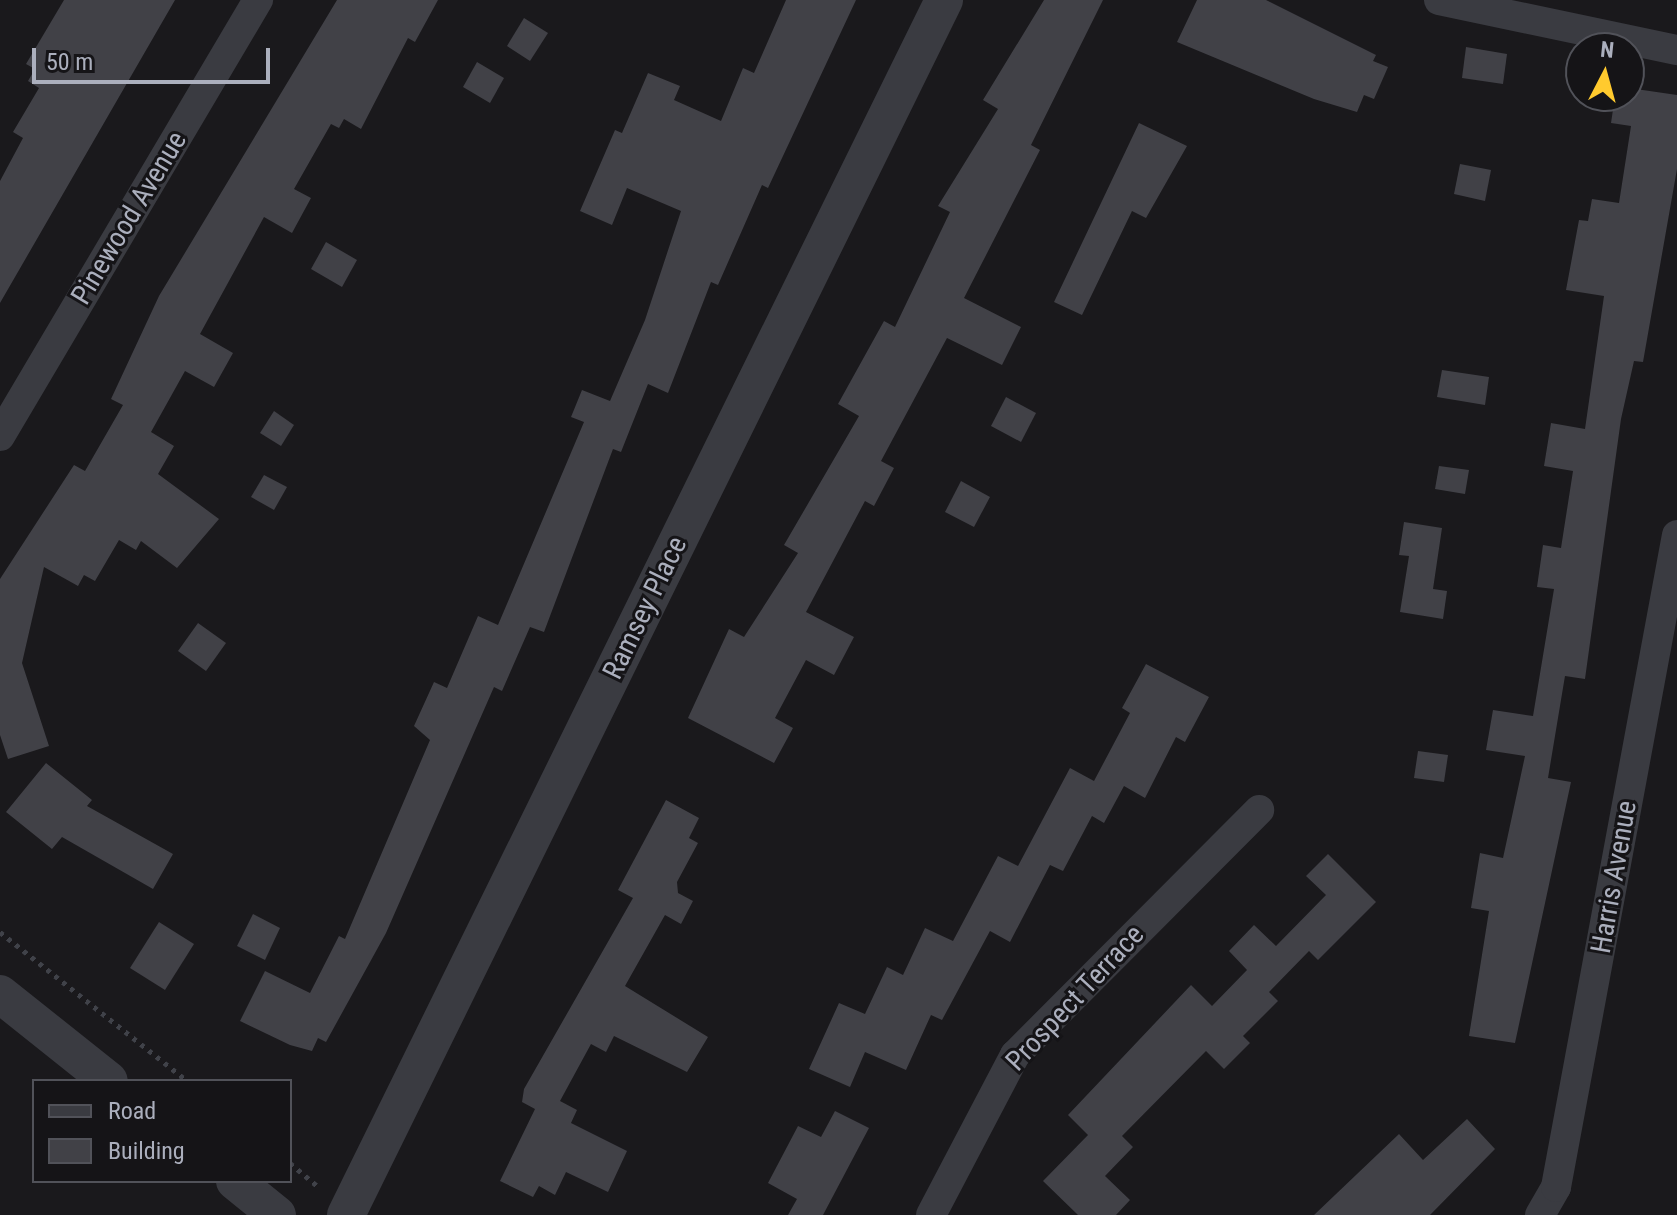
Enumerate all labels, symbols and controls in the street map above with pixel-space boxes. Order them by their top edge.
scale bar [36,32,274,82]
north arrow [1565,32,1645,112]
text: N [1599,36,1615,63]
text: 50 m [46,48,93,76]
street label: Pinewood Avenue [64,125,194,311]
street label: Ramsey Place [596,531,694,685]
street label: Harris Avenue [1584,798,1644,956]
street label: Prospect Terrace [999,918,1151,1078]
legend [32,1079,292,1183]
text: Road [108,1097,156,1125]
text: Building [108,1137,185,1165]

